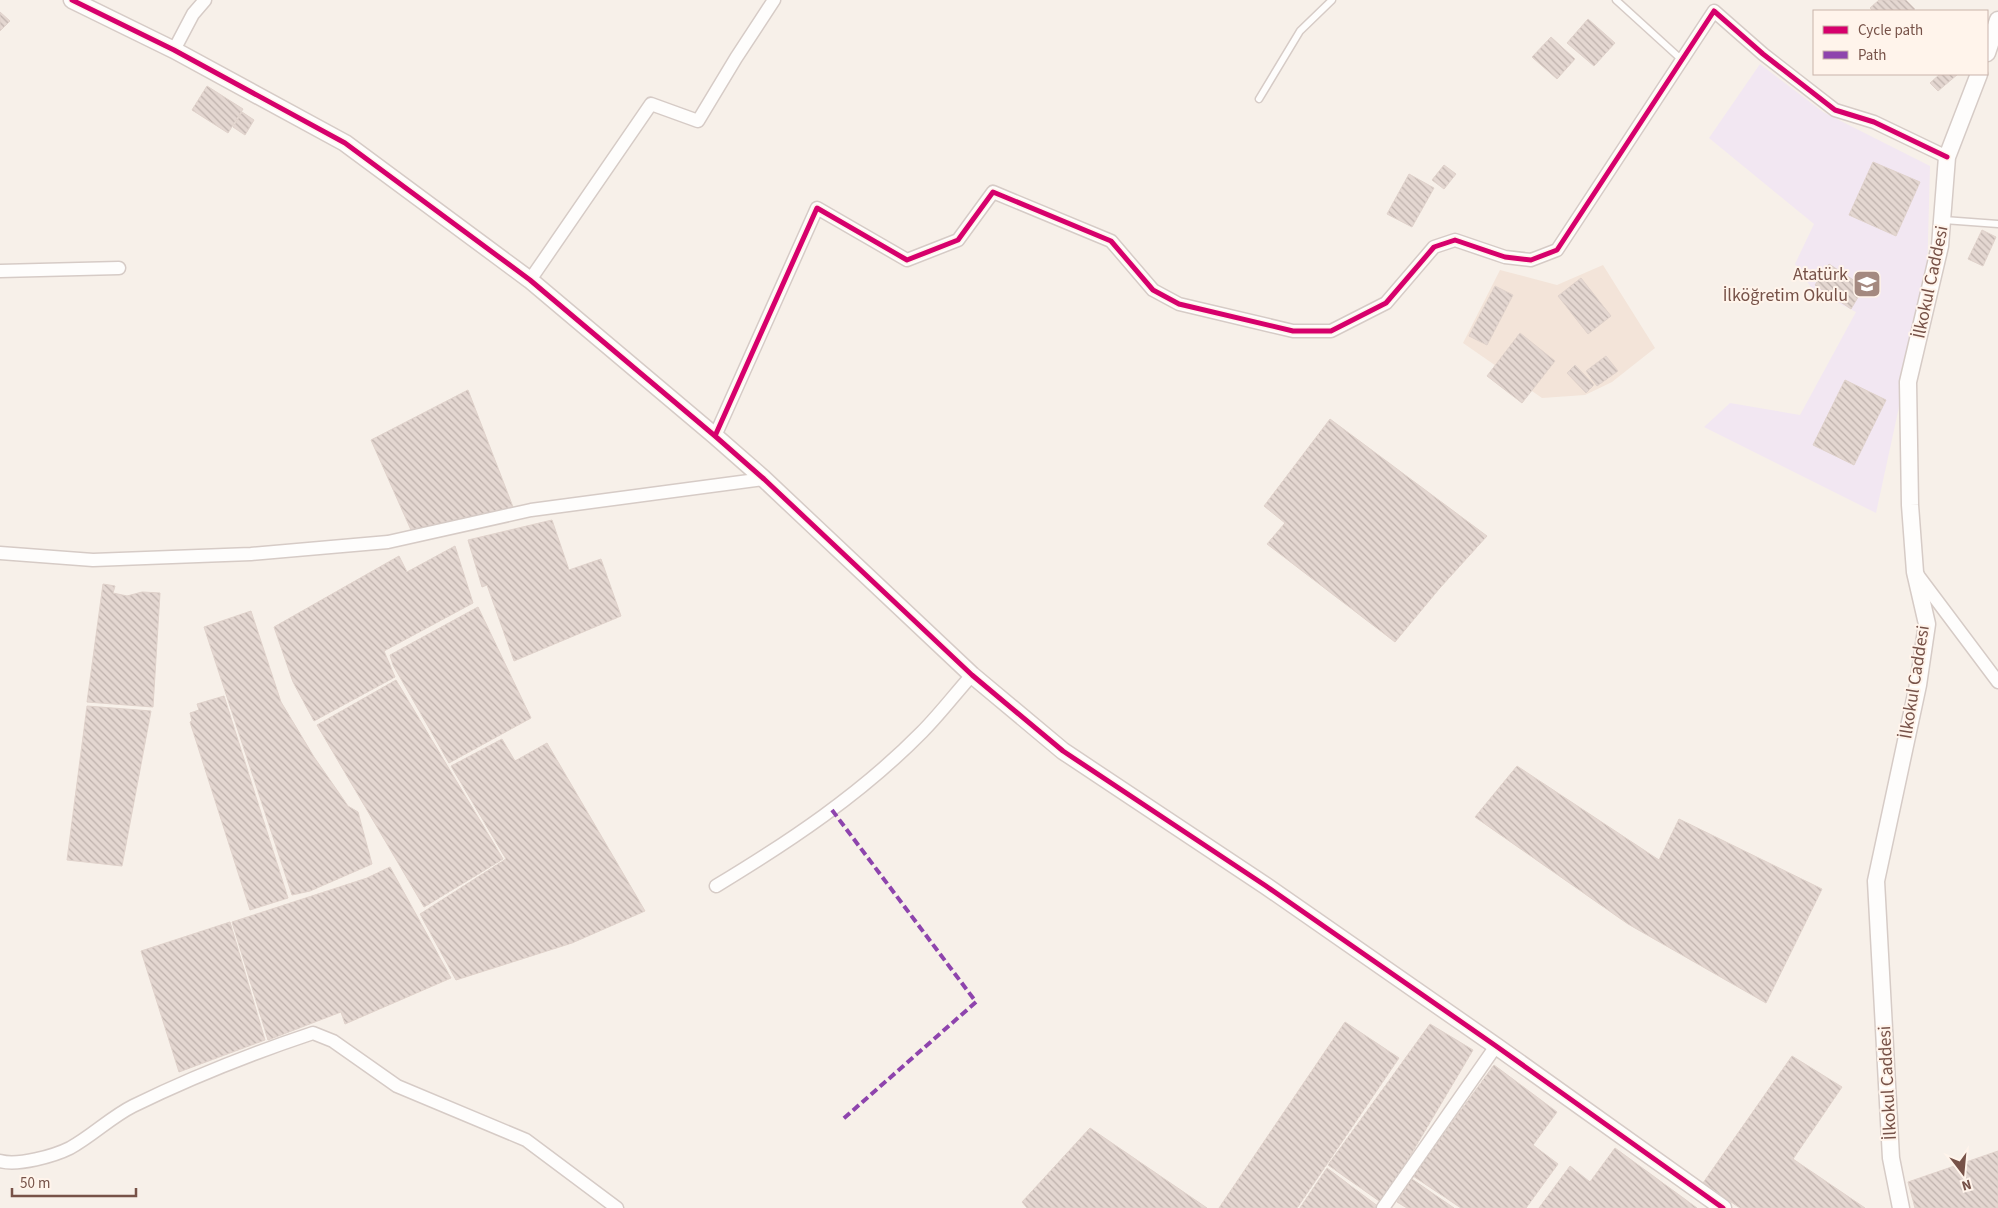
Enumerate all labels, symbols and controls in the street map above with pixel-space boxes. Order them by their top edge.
legend [1813,10,1988,75]
text: Cycle path [1858,20,1923,41]
text: Path [1858,45,1886,66]
street label: İlkokul Caddesi [1906,223,1955,341]
place label: Atatürk İlköğretim Okulu [1723,262,1848,308]
school or university icon: Atatürk İlköğretim Okulu [1852,269,1882,299]
street label: İlkokul Caddesi [1893,624,1936,741]
street label: İlkokul Caddesi [1872,1025,1903,1141]
north arrow [1938,1148,1988,1198]
scale bar [12,1166,136,1198]
text: 50 m [20,1173,50,1194]
text: N [1959,1174,1974,1195]

